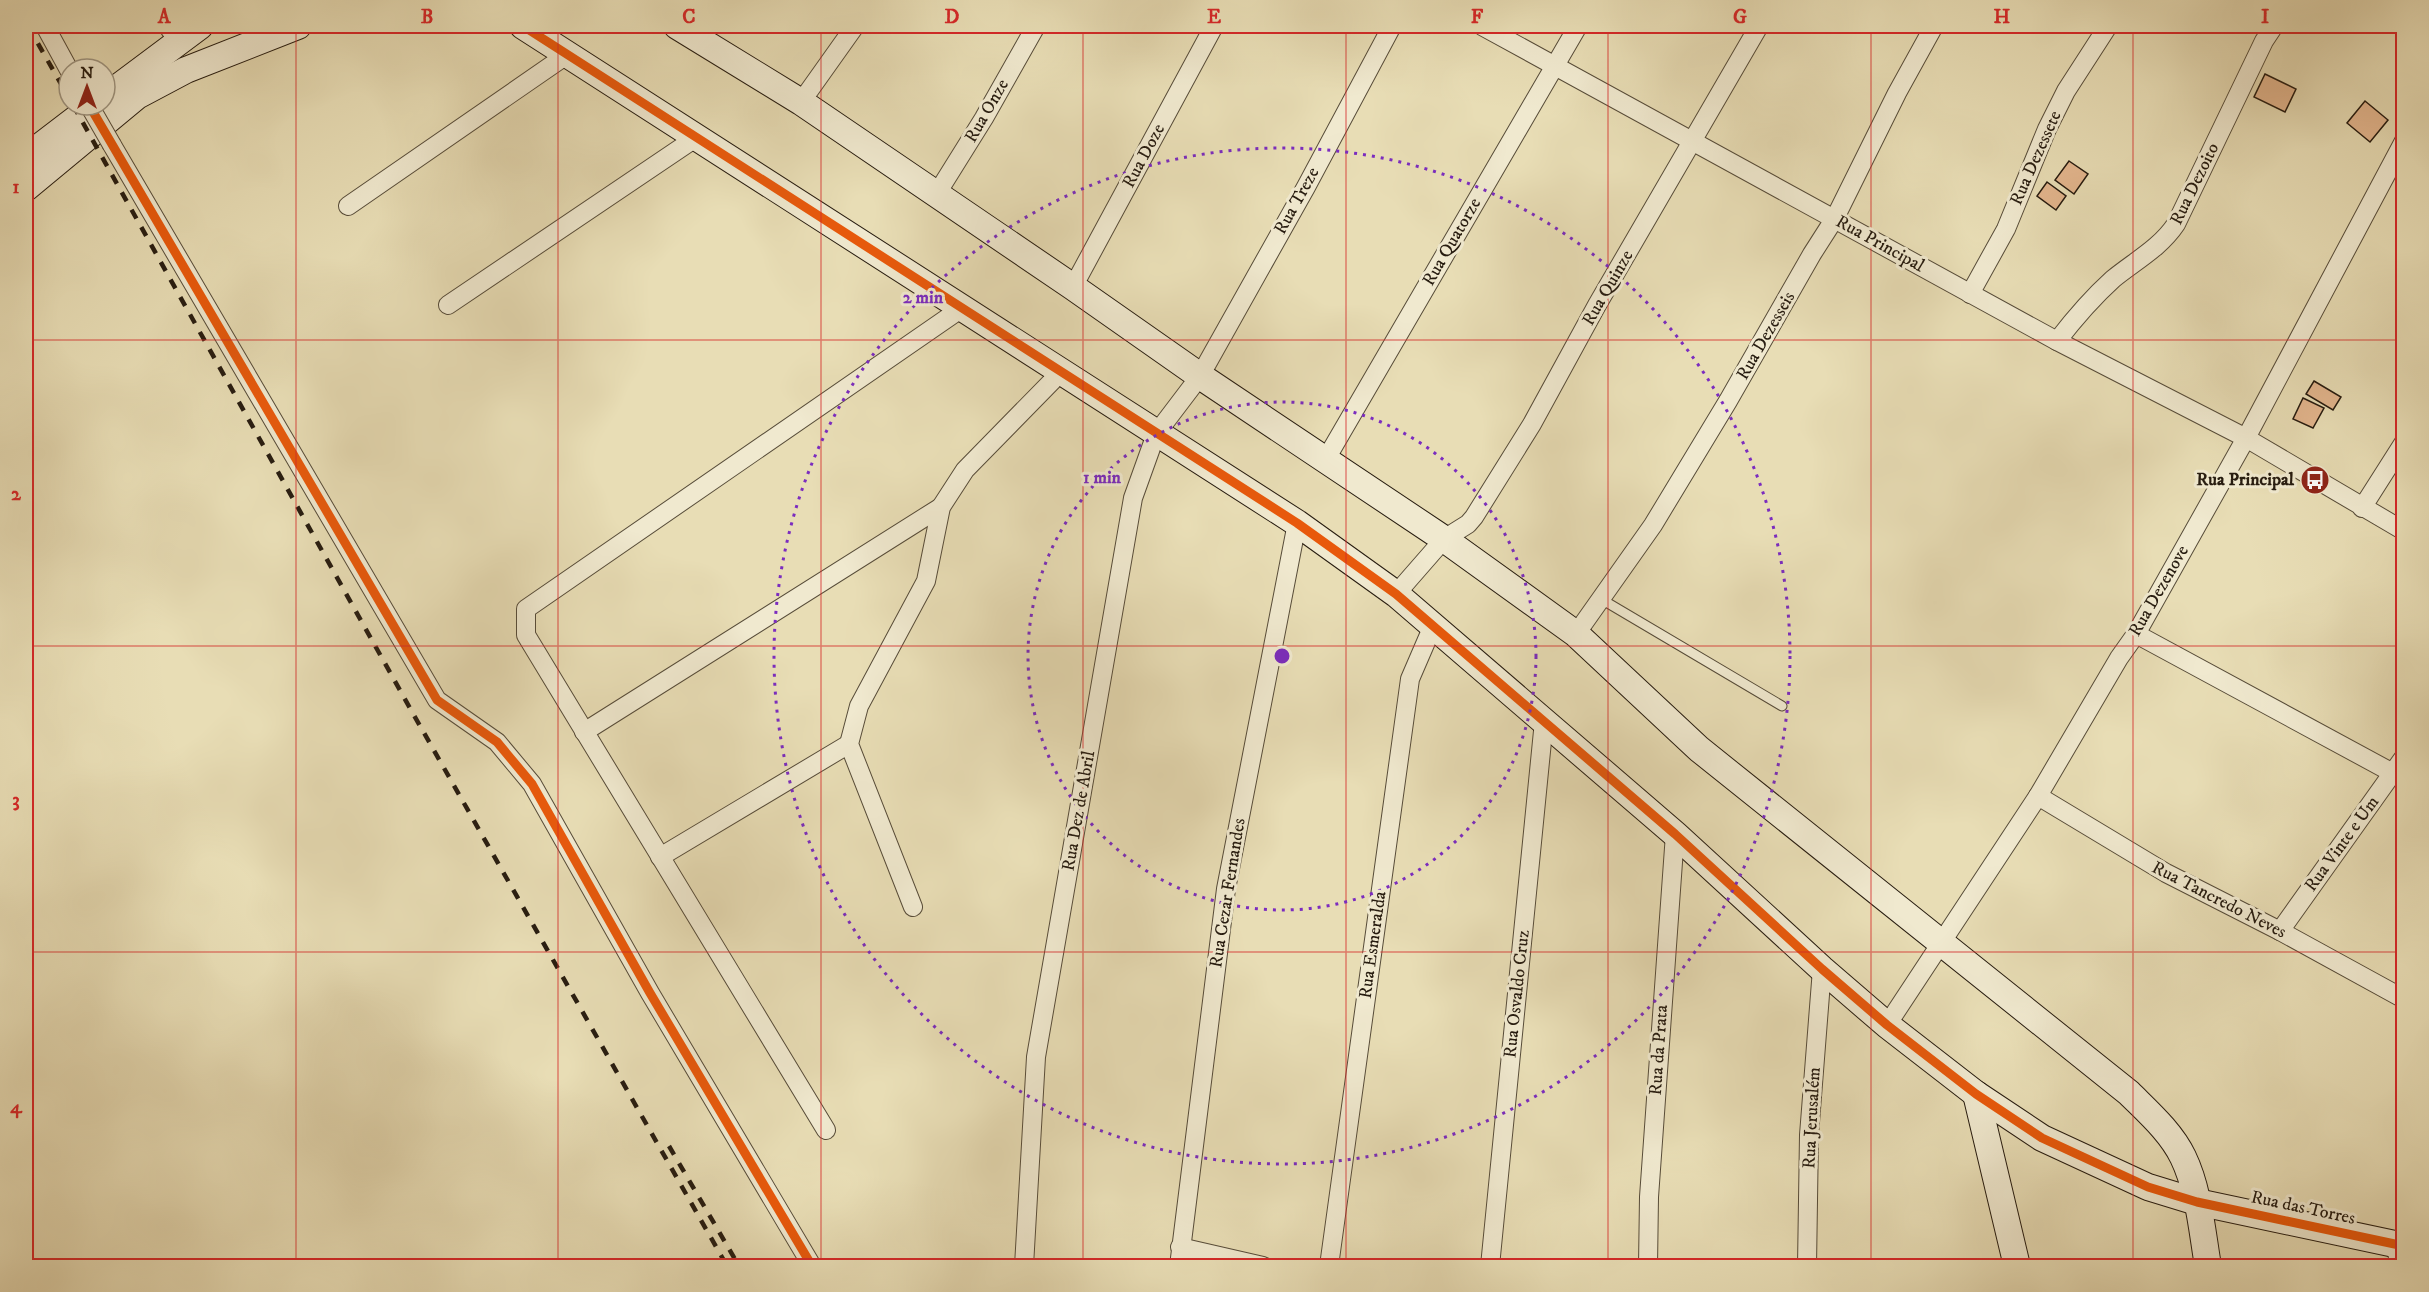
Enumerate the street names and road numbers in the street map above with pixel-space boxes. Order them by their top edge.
street label: Rua Onze [960,75,1014,147]
street label: Rua Dezessete [2005,107,2067,209]
street label: Rua Doze [1118,120,1170,192]
street label: Rua Dezoito [2166,139,2224,229]
street label: Rua Treze [1270,164,1324,238]
street label: Rua Quatorze [1418,194,1486,290]
street label: Rua Principal [1832,211,1929,278]
street label: Rua Quinze [1578,246,1638,330]
street label: Rua Dezesseis [1732,288,1800,384]
street label: Rua Dezenove [2124,541,2194,641]
street label: Rua Dez de Abril [1058,749,1100,873]
street label: Rua Vinte e Um [2300,792,2384,896]
street label: Rua Cezar Fernandes [1205,817,1251,969]
street label: Rua Tancredo Neves [2148,857,2290,943]
street label: Rua Esmeralda [1355,890,1391,1000]
street label: Rua Osvaldo Cruz [1499,929,1535,1059]
street label: Rua da Prata [1645,1004,1673,1096]
street label: Rua Jerusalém [1798,1067,1826,1169]
street label: Rua das Torres [2249,1186,2357,1230]

